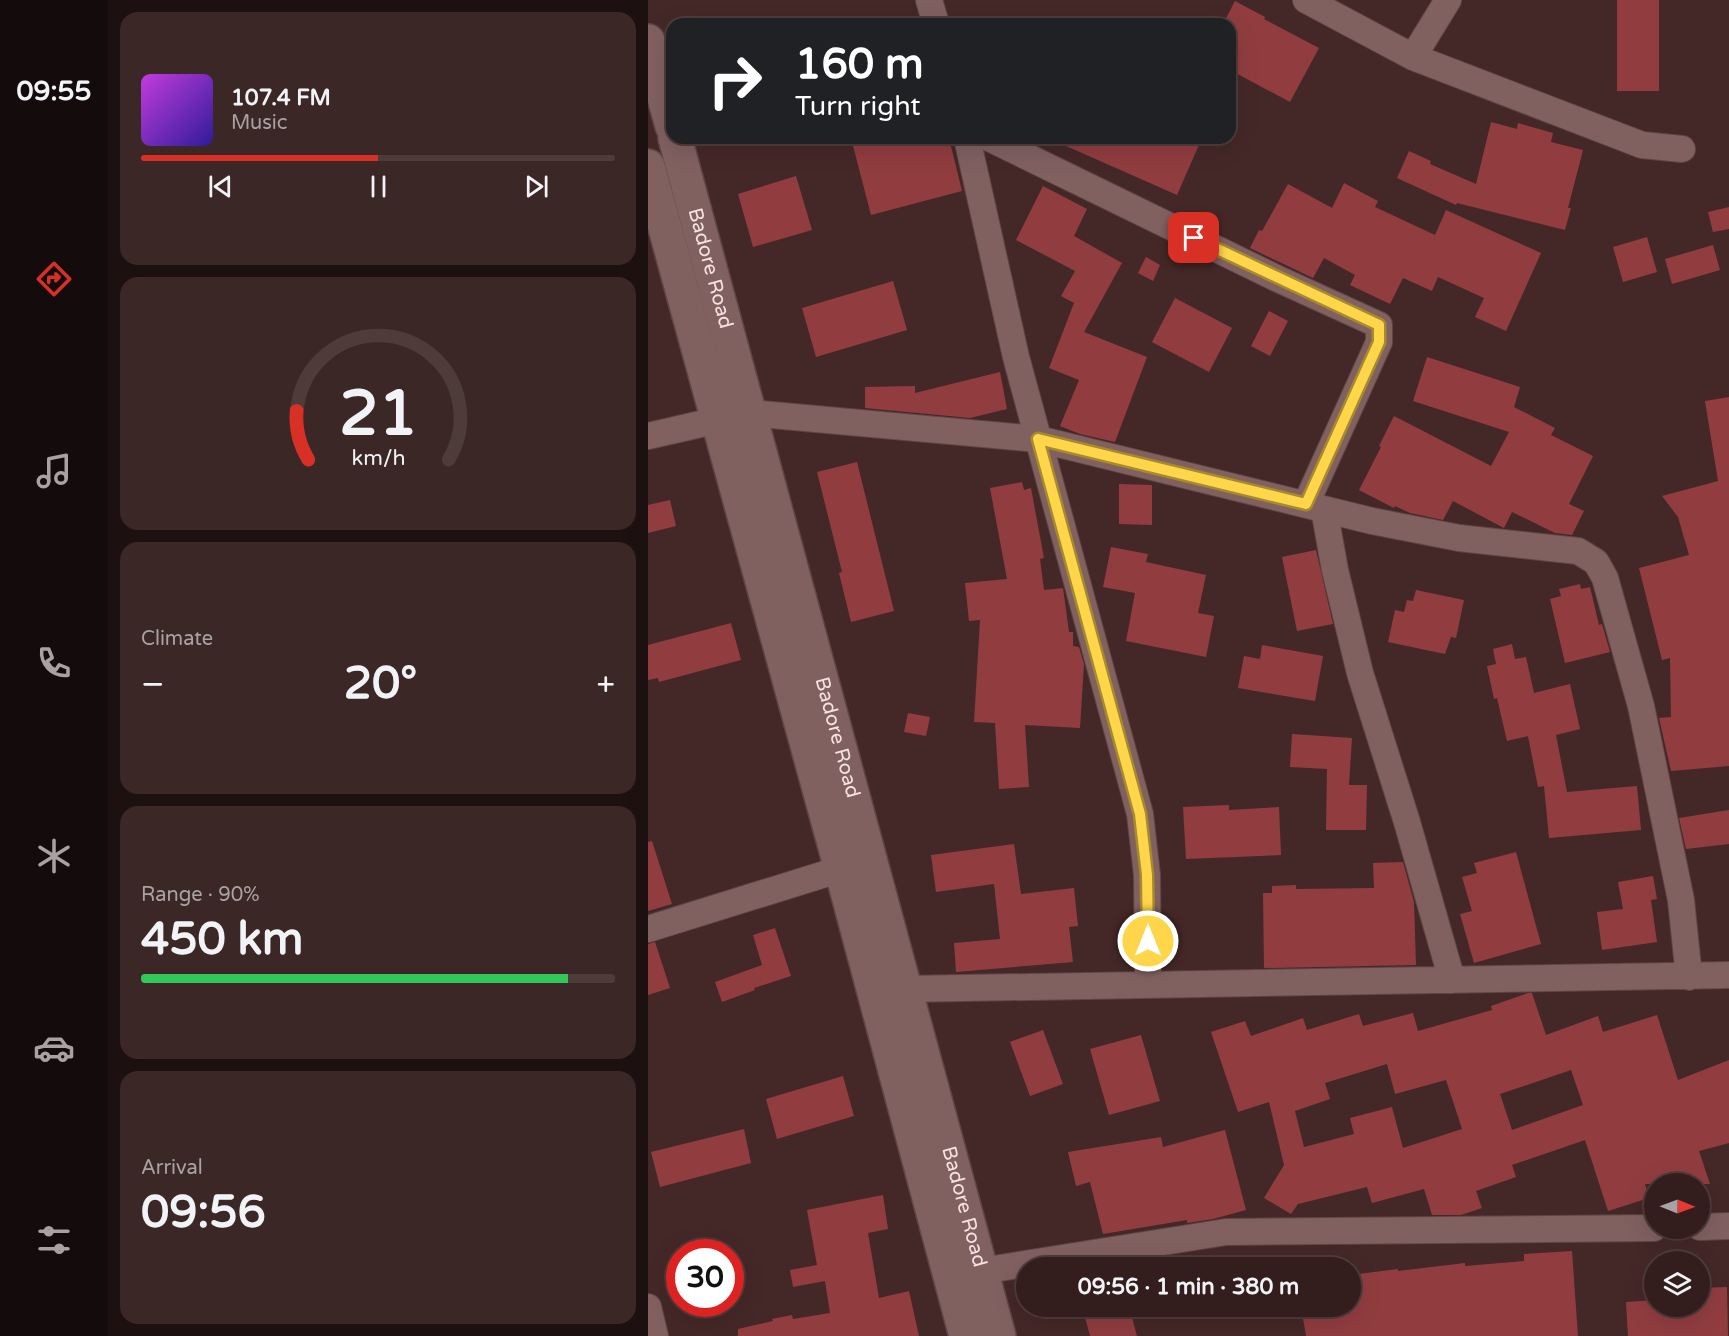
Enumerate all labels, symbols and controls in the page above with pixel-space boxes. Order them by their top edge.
text: 160 m [795,39,924,90]
icon: right [696,42,774,120]
text: 09:55 [17,75,91,108]
text: 107.4 FM [231,85,331,111]
text: Turn right [795,90,921,123]
text: Music [231,111,287,135]
icon: previous [204,170,237,203]
icon: pause [362,170,395,203]
icon: next [520,170,553,203]
street label: Badore Road [682,205,738,331]
pin [1168,212,1219,263]
icon: arrive [1177,221,1210,254]
icon: directions [33,258,75,300]
text: 21 [339,377,417,452]
text: km/h [351,446,405,472]
icon: music [33,450,75,492]
text: Climate [141,627,213,651]
icon: phone [33,642,75,684]
text: 20° [344,657,417,711]
text: − [141,665,165,704]
text: + [596,665,615,704]
street label: Badore Road [809,674,865,801]
icon: climate [33,835,75,877]
text: Range · 90% [141,883,260,907]
position arrow [1116,909,1180,973]
text: 450 km [141,913,303,967]
icon: car [33,1027,75,1069]
street label: Badore Road [936,1144,992,1270]
text: Arrival [141,1156,203,1180]
north arrow [1644,1173,1710,1239]
map controls [1644,1173,1710,1317]
text: 09:56 [141,1186,266,1240]
icon: filters [33,1219,75,1261]
speed limit sign: 30 [666,1239,744,1317]
button: layers [1644,1251,1710,1317]
text: 09:56 · 1 min · 380 m [1078,1274,1299,1300]

